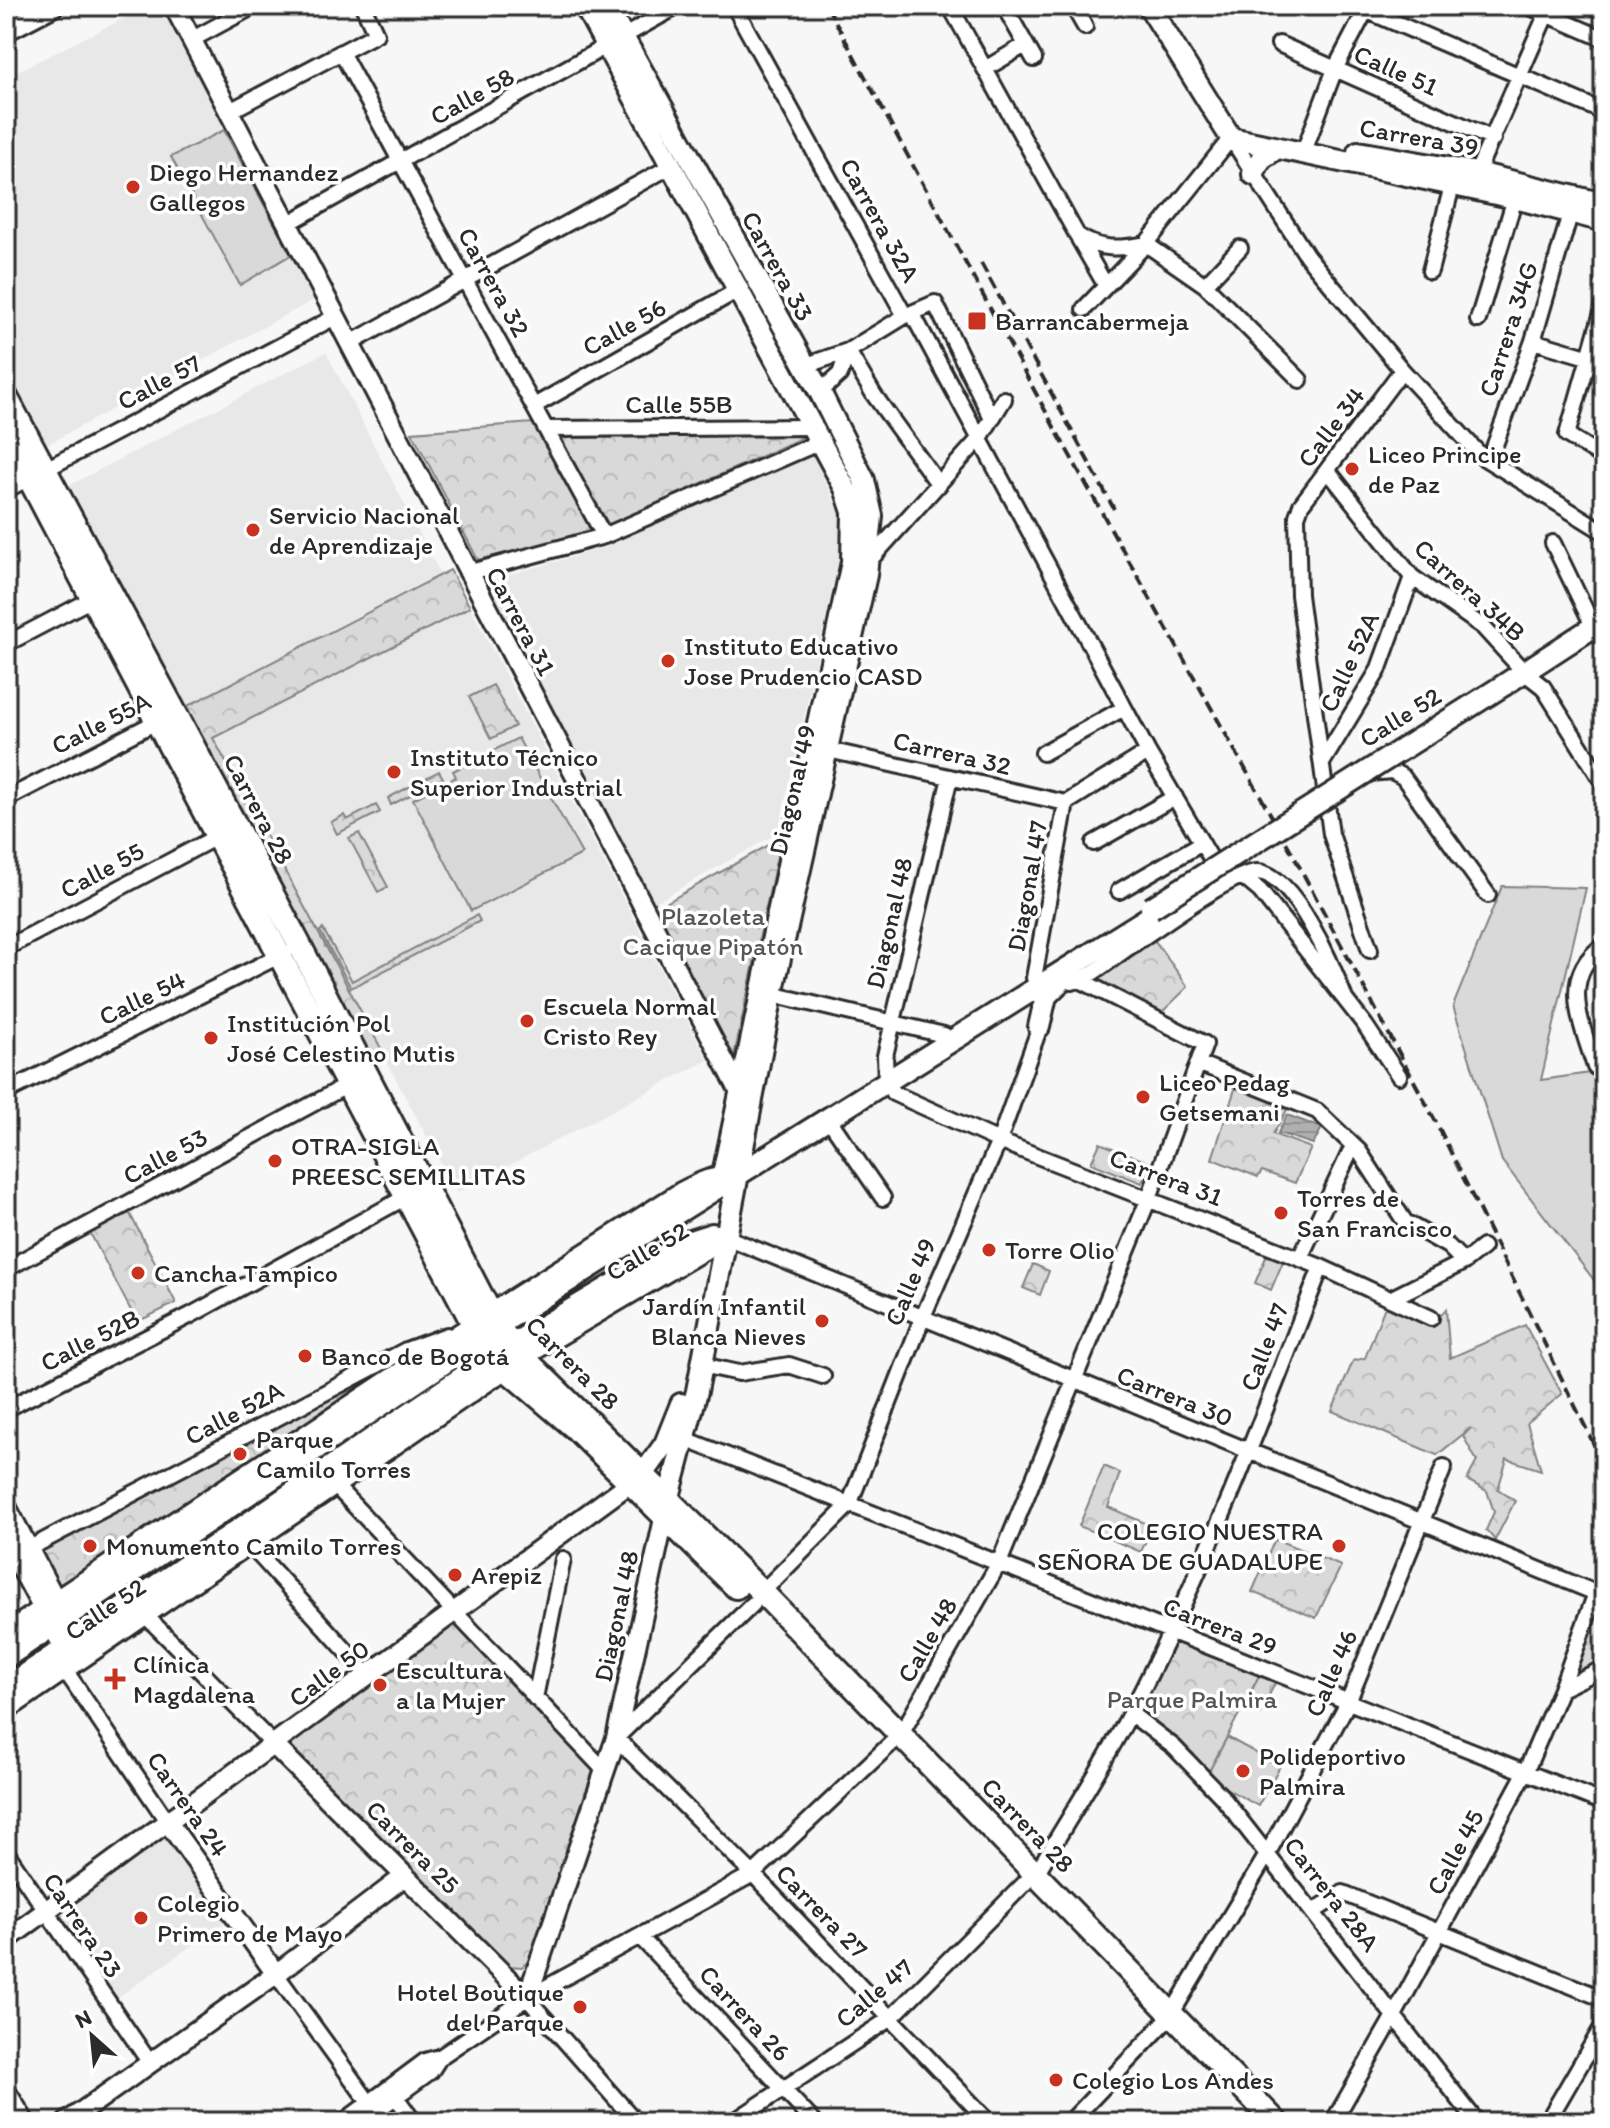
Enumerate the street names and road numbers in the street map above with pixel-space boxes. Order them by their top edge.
street label: Calle 51 [1349,37,1443,103]
street label: Calle 58 [424,60,520,132]
street label: Carrera 39 [1357,111,1481,163]
street label: Carrera 32A [833,152,927,288]
street label: Carrera 33 [735,205,821,327]
street label: Carrera 32 [451,222,537,343]
street label: Carrera 34G [1471,257,1545,401]
street label: Calle 56 [577,291,671,363]
street label: Calle 57 [112,347,206,417]
street label: Calle 34 [1290,380,1372,474]
street label: Calle 55B [625,388,733,420]
street label: Carrera 34B [1408,532,1532,648]
street label: Carrera 31 [479,561,563,681]
street label: Calle 52A [1312,606,1386,717]
street label: Calle 52 [1353,679,1447,755]
street label: Calle 55A [46,684,156,762]
street label: Diagonal 49 [761,722,823,858]
street label: Carrera 32 [890,724,1014,782]
street label: Carrera 28 [217,748,301,870]
street label: Diagonal 47 [1000,818,1054,954]
street label: Calle 55 [55,835,149,905]
street label: Diagonal 48 [858,854,920,992]
street label: Calle 54 [93,963,191,1033]
street label: Calle 53 [117,1121,213,1191]
street label: Carrera 31 [1105,1141,1227,1213]
street label: Calle 52 [600,1214,694,1288]
street label: Calle 49 [877,1233,943,1331]
street label: Calle 47 [1233,1298,1295,1396]
street label: Calle 52B [35,1301,145,1379]
street label: Carrera 28 [519,1309,627,1417]
street label: Carrera 30 [1112,1358,1238,1434]
street label: Calle 52A [179,1374,289,1452]
street label: Diagonal 48 [586,1547,646,1685]
street label: Calle 52 [59,1570,152,1648]
street label: Carrera 29 [1158,1590,1282,1662]
street label: Calle 48 [890,1592,964,1688]
street label: Calle 46 [1298,1624,1364,1722]
street label: Calle 50 [282,1632,376,1714]
street label: Carrera 24 [140,1745,236,1863]
street label: Carrera 28 [975,1771,1081,1879]
street label: Carrera 25 [359,1793,467,1901]
street label: Calle 45 [1419,1804,1491,1900]
street label: Carrera 28A [1277,1830,1387,1958]
street label: Carrera 27 [769,1857,875,1965]
street label: Carrera 23 [36,1866,130,1984]
street label: Calle 47 [829,1951,919,2035]
street label: Carrera 26 [692,1958,798,2068]

